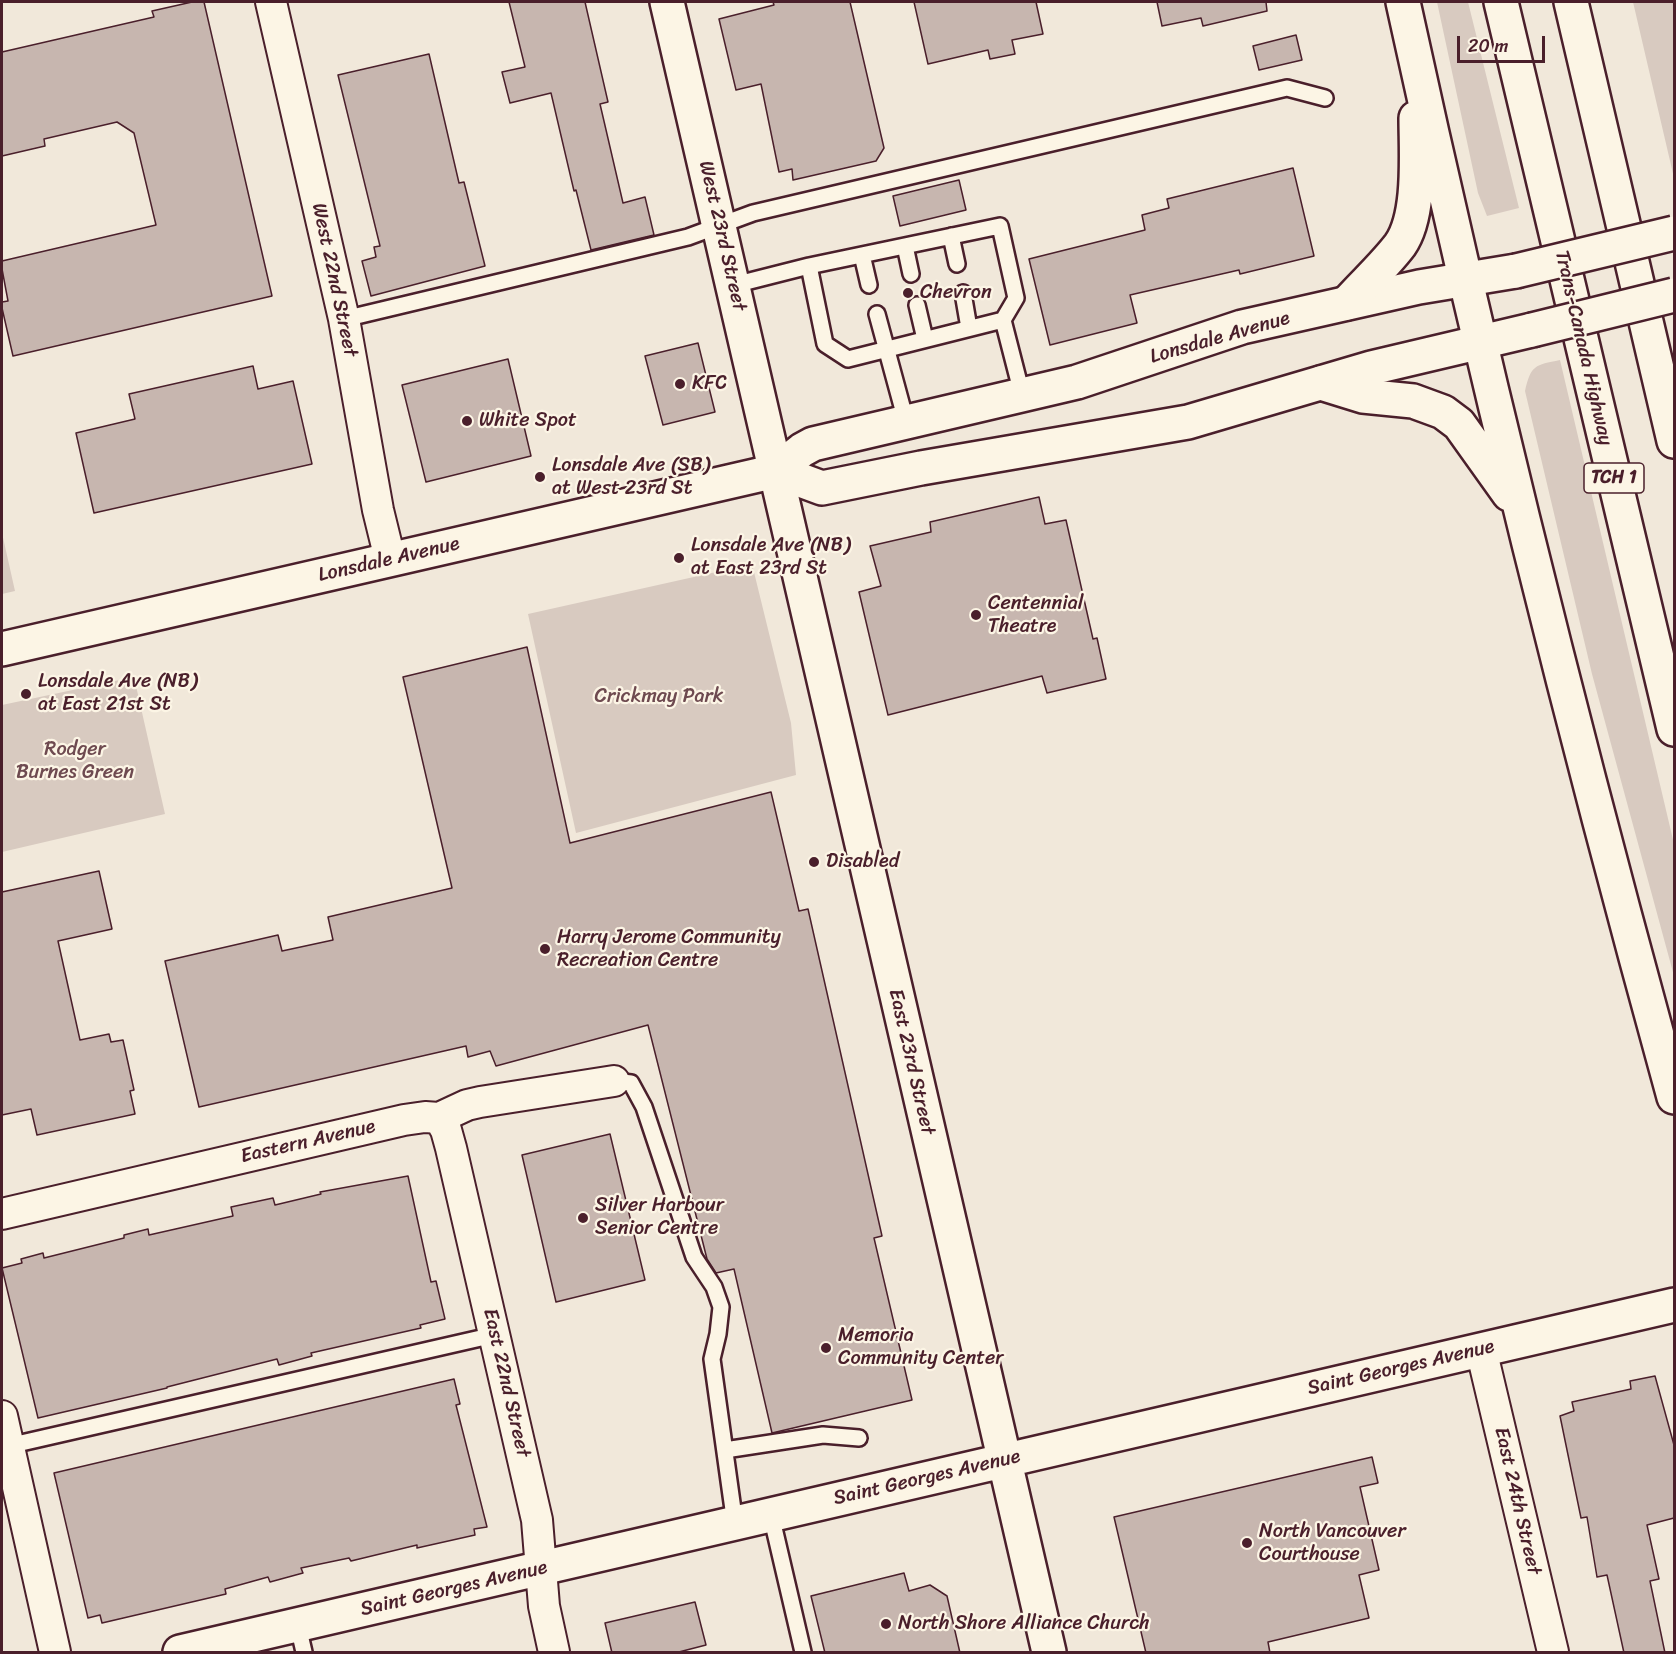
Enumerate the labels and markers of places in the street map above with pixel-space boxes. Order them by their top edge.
place label: Chevron [920,281,992,305]
marker: Chevron [901,286,915,300]
place label: KFC [692,372,727,396]
marker: KFC [673,377,687,391]
place label: White Spot [479,409,577,433]
marker: White Spot [460,414,474,428]
place label: Lonsdale Ave (SB) at West 23rd St [552,454,710,501]
marker: Lonsdale Ave (SB) at West 23rd St [533,470,547,484]
place label: Lonsdale Ave (NB) at East 23rd St [691,534,850,581]
marker: Lonsdale Ave (NB) at East 23rd St [672,551,686,565]
place label: Centennial Theatre [988,592,1083,639]
marker: Centennial Theatre [969,608,983,622]
place label: Lonsdale Ave (NB) at East 21st St [38,670,197,717]
marker: Lonsdale Ave (NB) at East 21st St [19,687,33,701]
place label: Disabled [826,850,899,874]
marker: Disabled [807,855,821,869]
place label: Harry Jerome Community Recreation Centre [557,926,781,973]
marker: Harry Jerome Community Recreation Centre [538,942,552,956]
place label: Silver Harbour Senior Centre [595,1194,724,1241]
marker: Silver Harbour Senior Centre [576,1211,590,1225]
place label: Memoria Community Center [838,1324,1004,1371]
marker: Memoria Community Center [819,1341,833,1355]
place label: North Vancouver Courthouse [1259,1520,1406,1567]
marker: North Vancouver Courthouse [1240,1536,1254,1550]
place label: North Shore Alliance Church [898,1612,1150,1636]
marker: North Shore Alliance Church [879,1617,893,1631]

